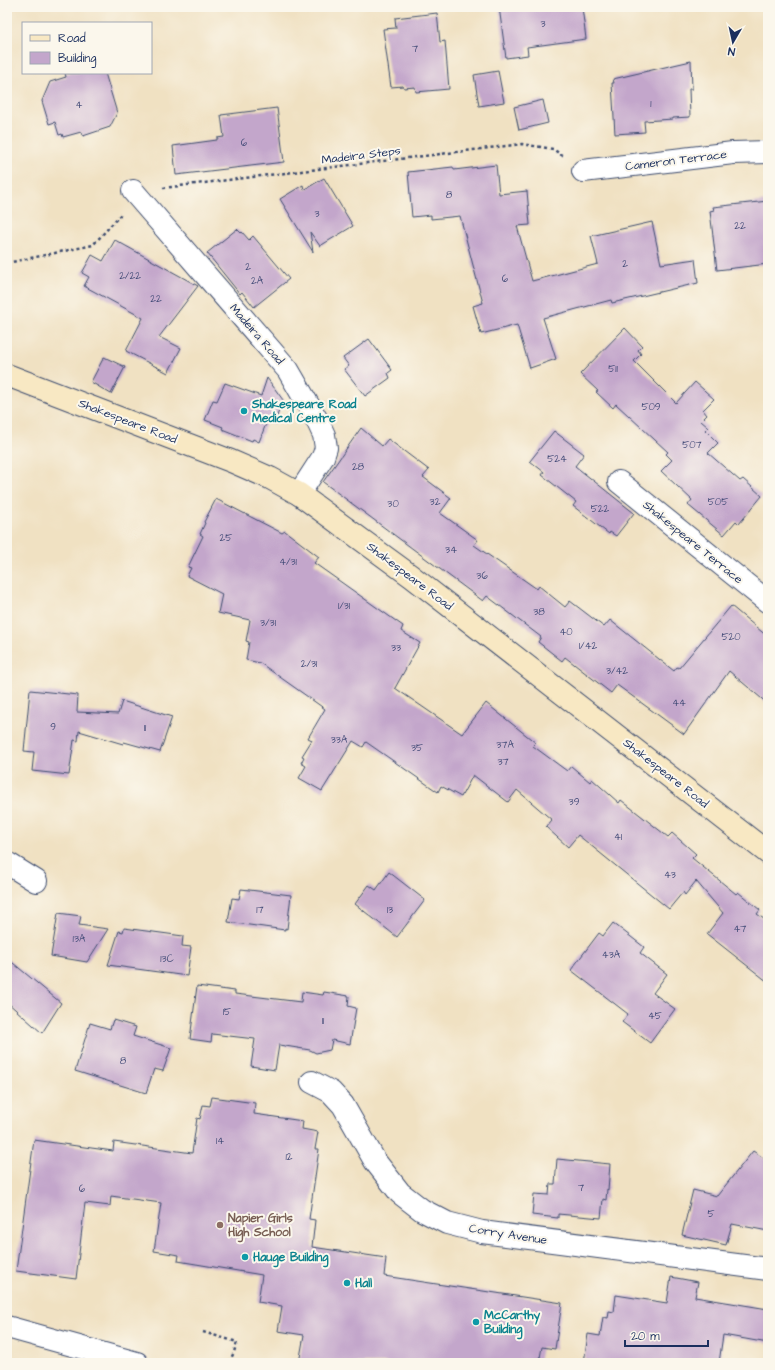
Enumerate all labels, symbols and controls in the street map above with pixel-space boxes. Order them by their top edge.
house number: 3 [540,17,546,31]
legend [22,22,152,74]
north arrow [713,22,753,62]
text: Road [58,30,86,47]
house number: 7 [412,42,418,56]
text: N [727,43,736,59]
text: Building [58,50,96,68]
house number: 1 [650,97,652,111]
house number: 4 [76,98,83,112]
house number: 6 [241,136,248,150]
street label: Madeira Steps [320,142,402,169]
street label: Cameron Terrace [624,146,728,175]
house number: 8 [446,188,453,202]
house number: 3 [314,207,320,221]
house number: 22 [734,219,746,233]
house number: 2 [622,257,628,271]
house number: 2 [245,260,251,274]
house number: 2/22 [119,269,141,283]
house number: 6 [502,272,509,286]
house number: 2A [251,274,264,288]
house number: 22 [150,292,162,306]
street label: Madeira Road [225,300,288,368]
house number: 511 [608,362,619,376]
street label: Shakespeare Road [76,395,180,448]
place label: Shakespeare Road Medical Centre [251,396,357,427]
house number: 509 [641,400,661,414]
marker: Shakespeare Road Medical Centre [239,406,249,416]
house number: 507 [682,438,702,452]
house number: 524 [547,452,567,466]
house number: 28 [352,460,365,474]
house number: 32 [430,495,441,509]
house number: 505 [708,495,728,509]
house number: 30 [387,497,399,511]
street label: Shakespeare Terrace [639,497,747,588]
house number: 522 [591,502,610,516]
house number: 25 [220,531,232,545]
street label: Shakespeare Road [363,538,457,615]
house number: 34 [445,543,457,557]
house number: 4/31 [279,555,298,569]
house number: 36 [476,569,488,583]
house number: 1/31 [338,599,351,613]
house number: 38 [533,605,545,619]
house number: 3/31 [260,616,277,630]
house number: 40 [559,625,573,639]
house number: 520 [721,630,741,644]
house number: 1/42 [579,639,597,653]
house number: 33 [391,641,401,655]
house number: 2/31 [301,657,318,671]
house number: 3/42 [606,664,628,678]
house number: 44 [672,696,686,710]
house number: 9 [50,720,56,734]
house number: 11 [144,721,147,735]
house number: 33A [331,733,348,747]
street label: Shakespeare Road [619,735,712,812]
house number: 37A [496,738,514,752]
house number: 35 [411,741,423,755]
house number: 37 [497,755,509,769]
house number: 39 [569,795,580,809]
house number: 41 [614,830,623,844]
house number: 43 [664,868,676,882]
house number: 17 [256,903,264,917]
house number: 13 [387,903,393,917]
house number: 47 [734,922,746,936]
house number: 13A [73,932,86,946]
house number: 43A [602,948,621,962]
house number: 13C [160,952,174,966]
house number: 15 [223,1005,231,1019]
house number: 45 [648,1009,662,1023]
house number: 11 [322,1014,325,1028]
house number: 8 [120,1054,127,1068]
house number: 14 [216,1134,224,1148]
house number: 12 [285,1150,293,1164]
house number: 7 [578,1181,584,1195]
house number: 6 [79,1182,86,1196]
house number: 5 [707,1207,715,1221]
place label: Napier Girls High School [228,1210,293,1243]
marker: Napier Girls High School [215,1220,225,1230]
street label: Corry Avenue [467,1220,549,1250]
place label: Hauge Building [253,1249,329,1268]
marker: Hauge Building [240,1252,250,1262]
place label: Hall [355,1275,372,1292]
marker: Hall [342,1278,352,1288]
place label: McCarthy Building [484,1307,541,1340]
marker: McCarthy Building [471,1317,481,1327]
scale bar [625,1322,708,1348]
text: 20 m [631,1328,660,1345]

